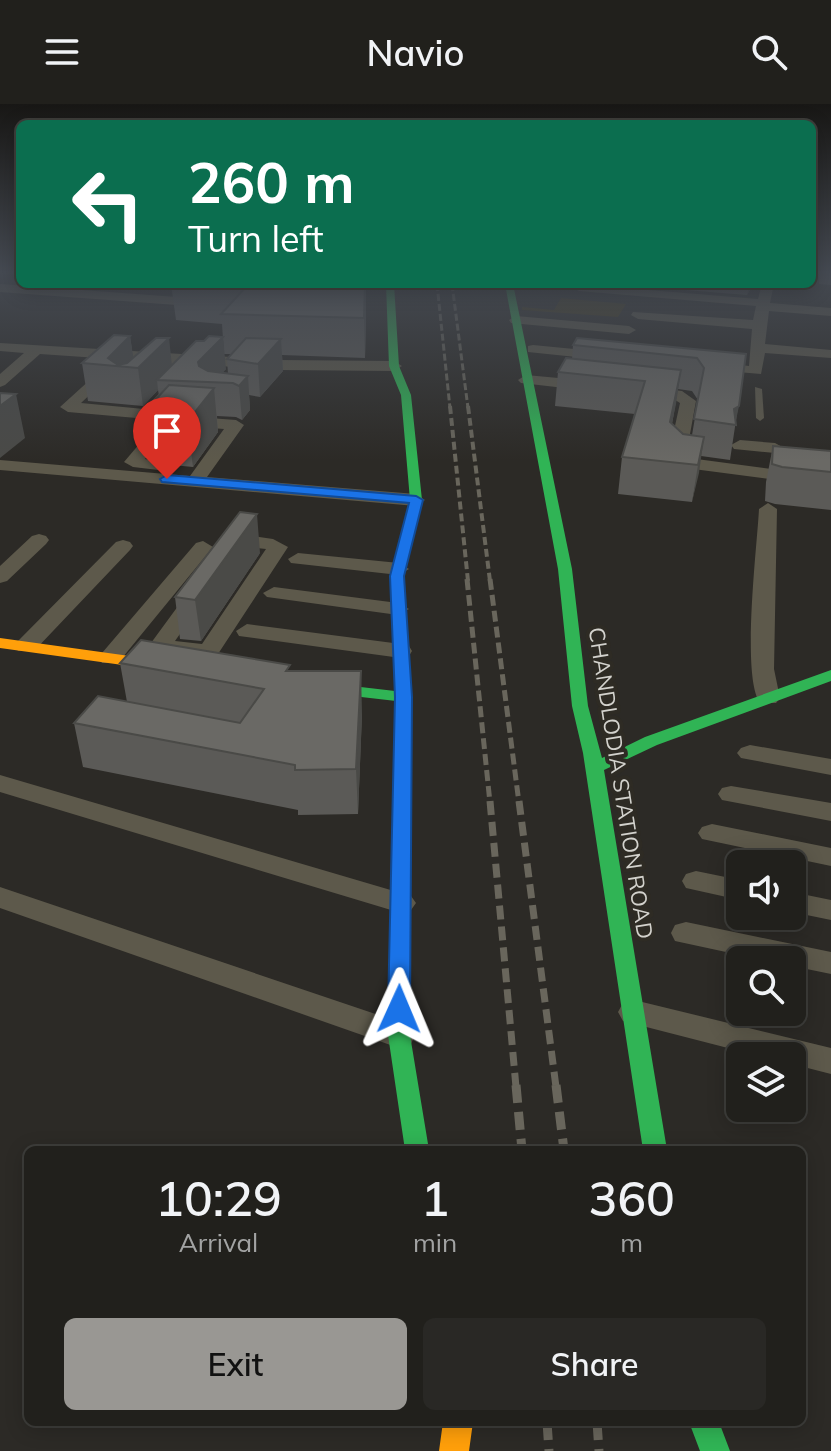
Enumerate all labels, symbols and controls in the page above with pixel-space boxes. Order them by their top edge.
icon: menu [40,30,84,74]
text: Navio [367,30,464,75]
icon: search [747,30,791,74]
text: 260 m [188,147,355,217]
icon: left [56,152,160,256]
text: Turn left [188,216,324,261]
pin [133,397,201,479]
icon: arrive [145,409,189,453]
street label: CHANDLODIA STATION ROAD [583,625,659,941]
map controls [726,850,806,1122]
button: sound [726,850,806,930]
button: search [726,946,806,1026]
position arrow [357,967,441,1051]
button: layers [726,1042,806,1122]
text: 10:29 [155,1168,282,1228]
text: 1 [421,1168,449,1228]
text: 360 [588,1168,675,1228]
text: Arrival [179,1226,258,1259]
text: min [413,1226,457,1259]
text: m [620,1226,643,1259]
button: Exit [64,1318,407,1410]
button: Share [423,1318,766,1410]

